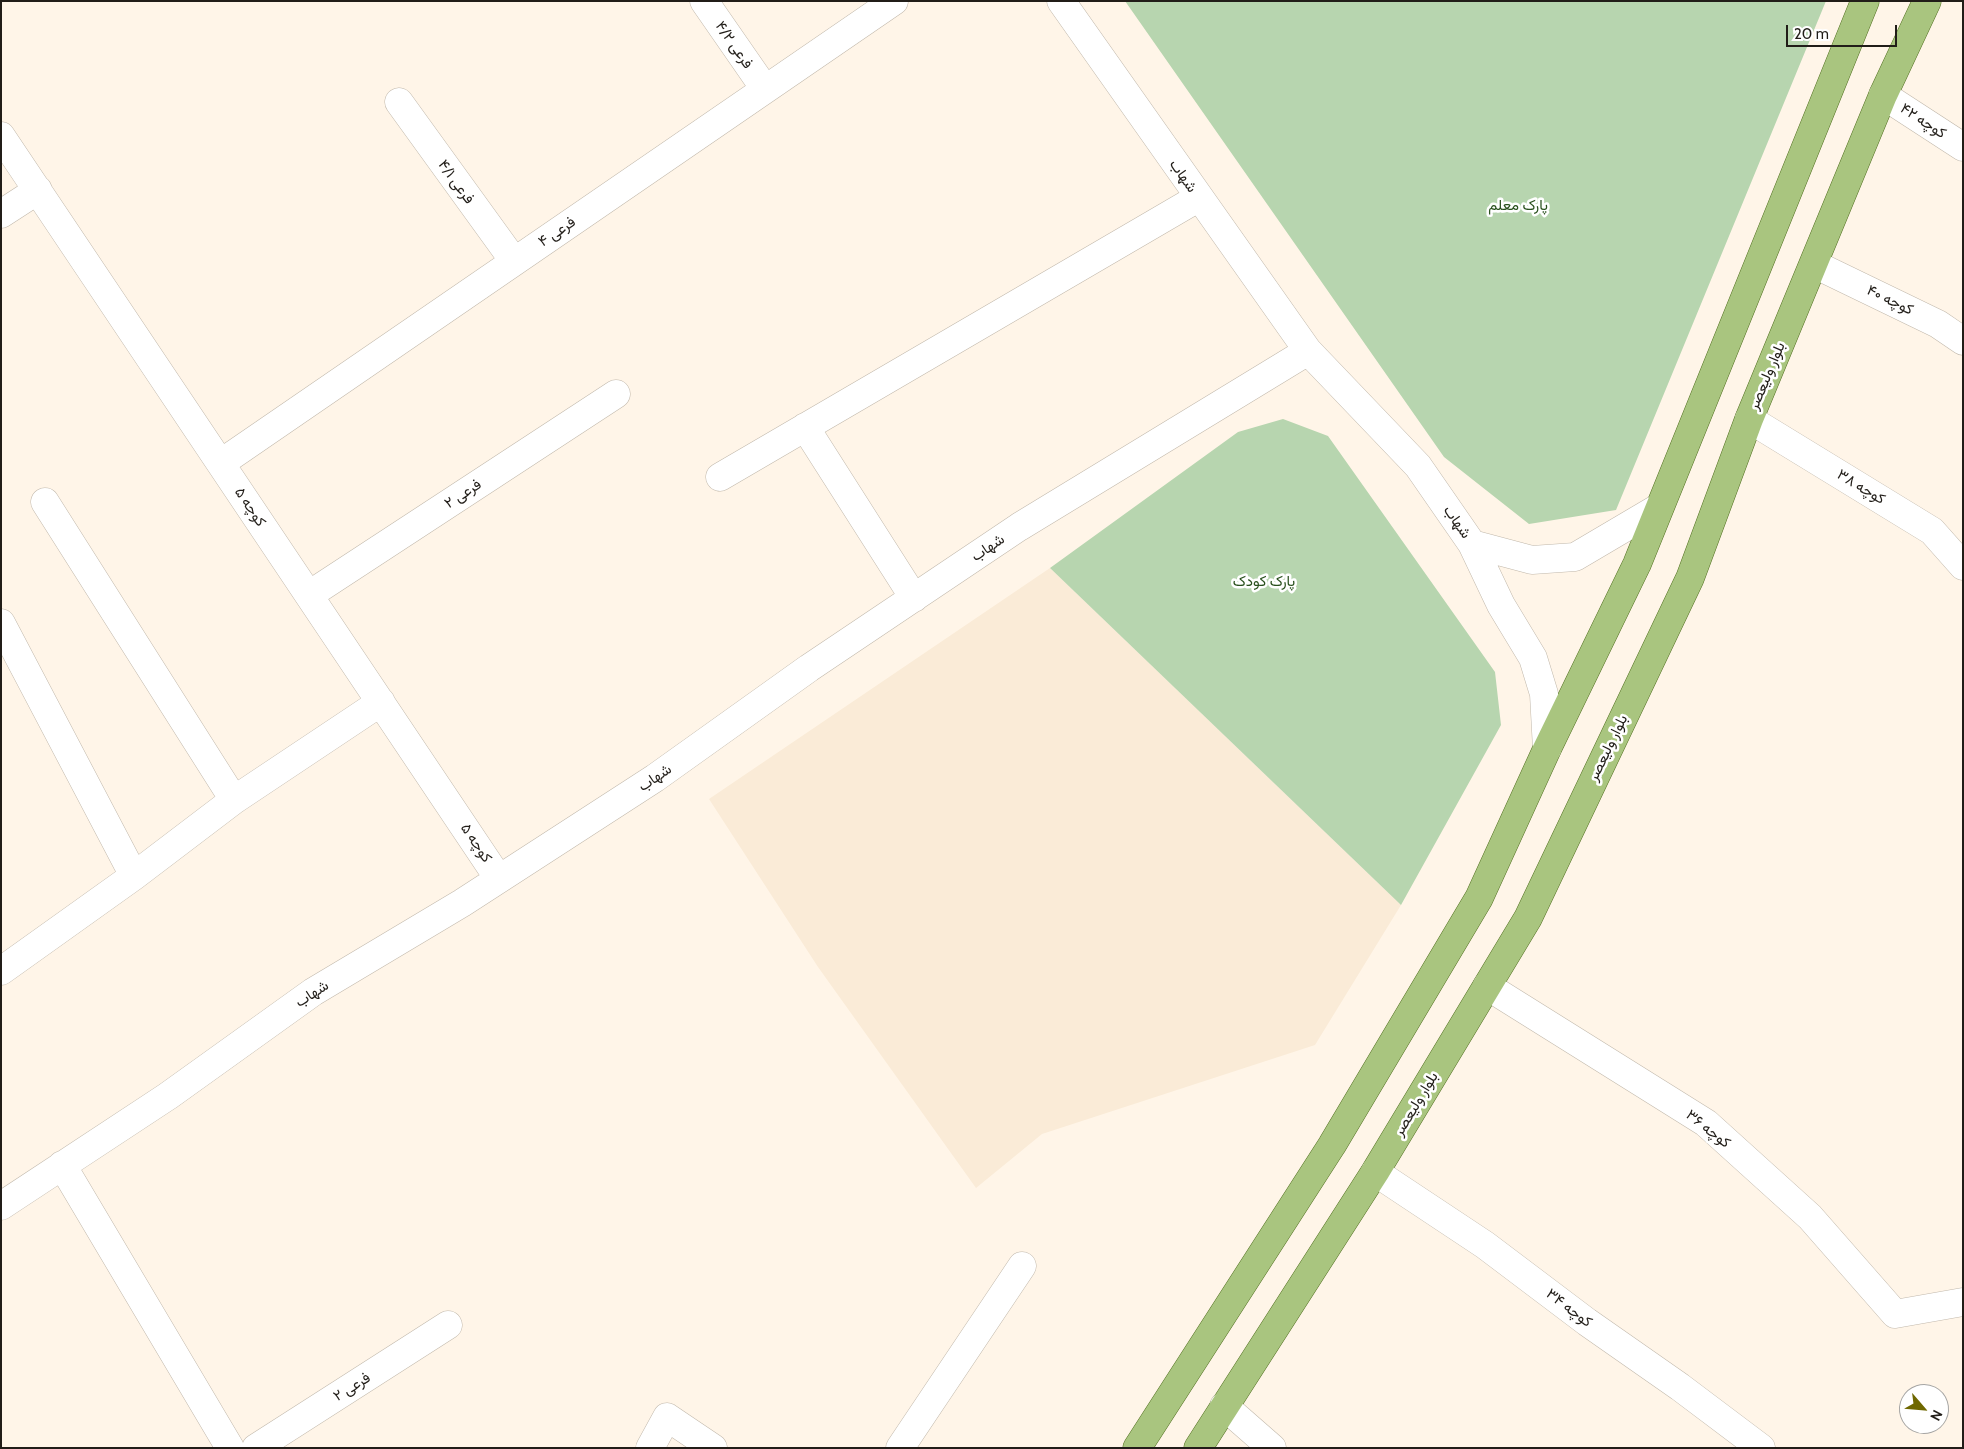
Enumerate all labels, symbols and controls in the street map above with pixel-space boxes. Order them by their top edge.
scale bar [1789,15,1900,47]
street label: فرعی ۴/۲ [711,18,757,72]
text: 20 m [1794,25,1829,43]
street label: کوچه ۴۲ [1897,100,1949,142]
street label: فرعی ۴/۱ [434,156,478,208]
street label: شهاب [1165,156,1201,196]
park label: پارک معلم [1488,197,1548,215]
street label: فرعی ۴ [535,213,579,251]
street label: کوچه ۴۰ [1864,281,1916,319]
street label: بلوار ولیعصر [1745,340,1789,412]
street label: کوچه ۳۸ [1834,466,1888,508]
street label: فرعی ۲ [441,475,485,513]
street label: کوچه ۵ [230,484,270,530]
street label: شهاب [1439,502,1475,542]
street label: شهاب [968,530,1008,566]
park label: پارک کودک [1233,573,1295,591]
street label: بلوار ولیعصر [1584,712,1632,784]
street label: شهاب [635,760,675,796]
street label: کوچه ۵ [456,820,496,866]
street label: شهاب [292,977,332,1011]
street label: بلوار ولیعصر [1390,1069,1442,1139]
street label: ۳۶ کوچه [1682,1106,1734,1152]
street label: کوچه ۳۴ [1542,1285,1596,1331]
street label: فرعی ۲ [330,1369,374,1405]
north arrow [1899,1384,1949,1434]
text: N [1926,1407,1947,1424]

